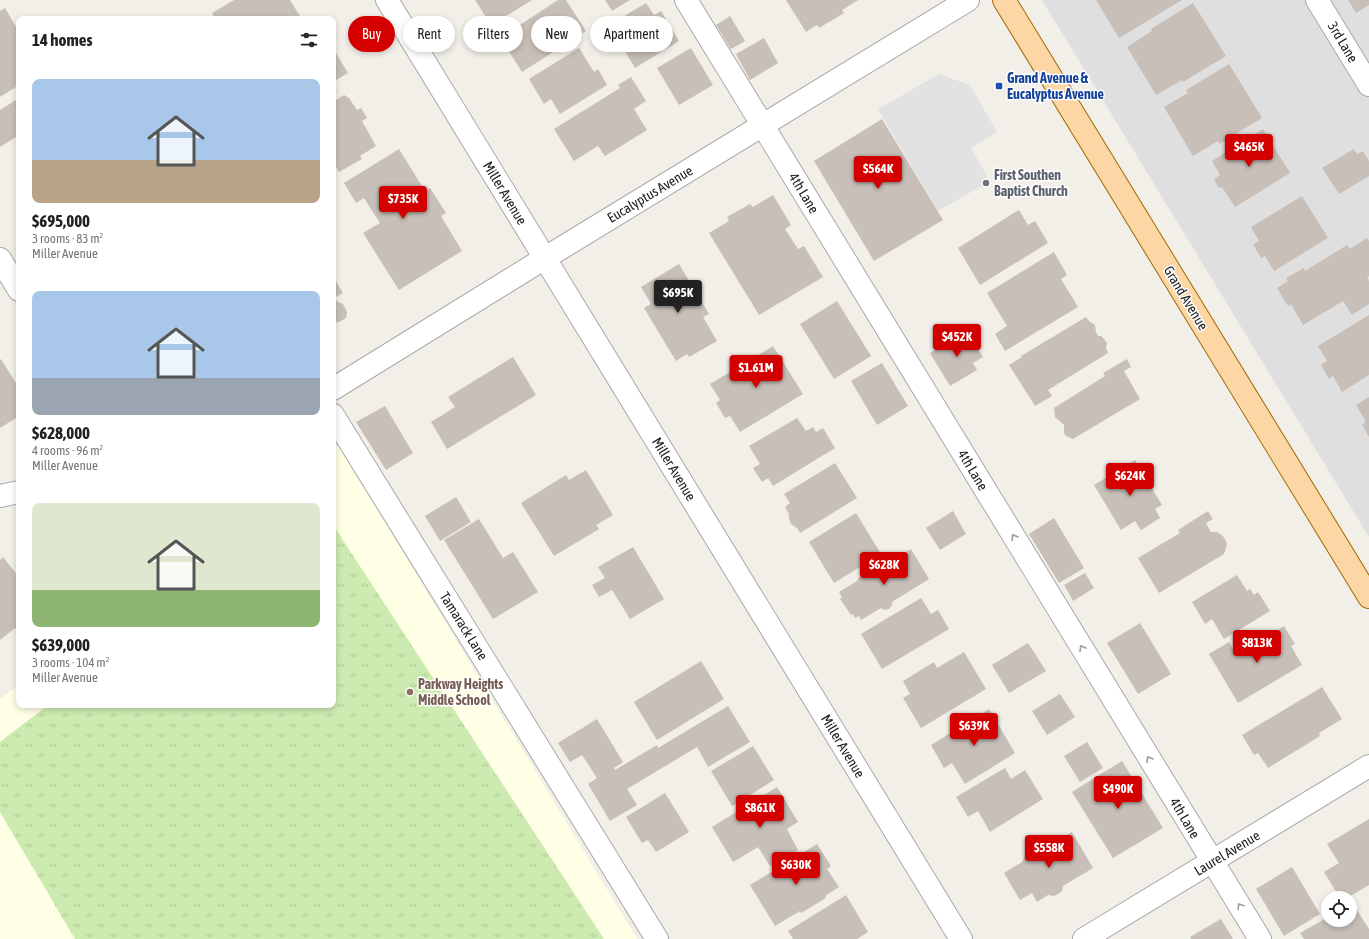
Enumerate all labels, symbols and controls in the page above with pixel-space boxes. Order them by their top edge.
chip: Buy [348,16,395,52]
chip: Rent [403,16,455,52]
chip: Filters [463,16,523,52]
chip: New [531,16,582,52]
chip: Apartment [590,16,673,52]
street label: 3rd Lane [1325,19,1361,65]
icon: filters [298,29,320,51]
text: 14 homes [32,30,93,50]
place label: Grand Avenue & Eucalyptus Avenue [1007,70,1104,102]
marker: Grand Avenue & Eucalyptus Avenue [994,81,1004,91]
icon: home [140,105,212,177]
pin: $465K [1221,134,1277,168]
text: $465K [1234,139,1264,154]
pin: $564K [850,156,906,190]
street label: Miller Avenue [480,158,530,228]
text: $564K [863,161,893,176]
street label: Eucalyptus Avenue [604,162,696,226]
place label: First Southen Baptist Church [994,167,1068,199]
street label: 4th Lane [786,170,822,216]
marker: First Southen Baptist Church [981,178,991,188]
pin: $735K [375,186,431,220]
text: $735K [388,191,418,206]
text: $695,000 [32,211,90,231]
text: 3 rooms · 83 m² [32,231,103,246]
text: Miller Avenue [32,246,98,261]
street label: Grand Avenue [1161,263,1211,333]
pin: $695K [650,280,706,314]
text: $695K [663,285,693,300]
icon: home [140,317,212,389]
pin: $452K [929,324,985,358]
text: $452K [942,329,972,344]
pin: $1.61M [723,355,789,389]
text: $1.61M [739,360,773,375]
text: $628,000 [32,423,90,443]
street label: Miller Avenue [649,434,699,504]
text: 4 rooms · 96 m² [32,443,103,458]
street label: 4th Lane [955,447,991,493]
text: Miller Avenue [32,458,98,473]
pin: $624K [1102,463,1158,497]
text: $624K [1115,468,1145,483]
icon: home [140,529,212,601]
one-way arrow [1011,534,1019,541]
pin: $628K [856,552,912,586]
text: $628K [869,557,899,572]
street label: Tamarack Lane [437,589,491,663]
pin: $813K [1229,630,1285,664]
text: $639,000 [32,635,90,655]
text: $813K [1242,635,1272,650]
one-way arrow [1079,645,1086,652]
text: 3 rooms · 104 m² [32,655,109,670]
text: Miller Avenue [32,670,98,685]
place label: Parkway Heights Middle School [418,676,503,708]
marker: Parkway Heights Middle School [405,687,415,697]
street label: Miller Avenue [818,711,868,781]
pin: $639K [946,713,1002,747]
text: $639K [959,718,989,733]
one-way arrow [1147,756,1154,763]
pin: $490K [1090,776,1146,810]
text: $490K [1103,781,1133,796]
pin: $861K [732,795,788,829]
street label: 4th Lane [1167,795,1203,841]
text: $861K [745,800,775,815]
street label: Laurel Avenue [1191,827,1263,879]
pin: $558K [1021,835,1077,869]
text: $558K [1034,840,1064,855]
pin: $630K [768,852,824,886]
text: $630K [781,857,811,872]
map controls [1321,891,1357,927]
button: locate [1321,891,1357,927]
one-way arrow [1237,903,1244,910]

